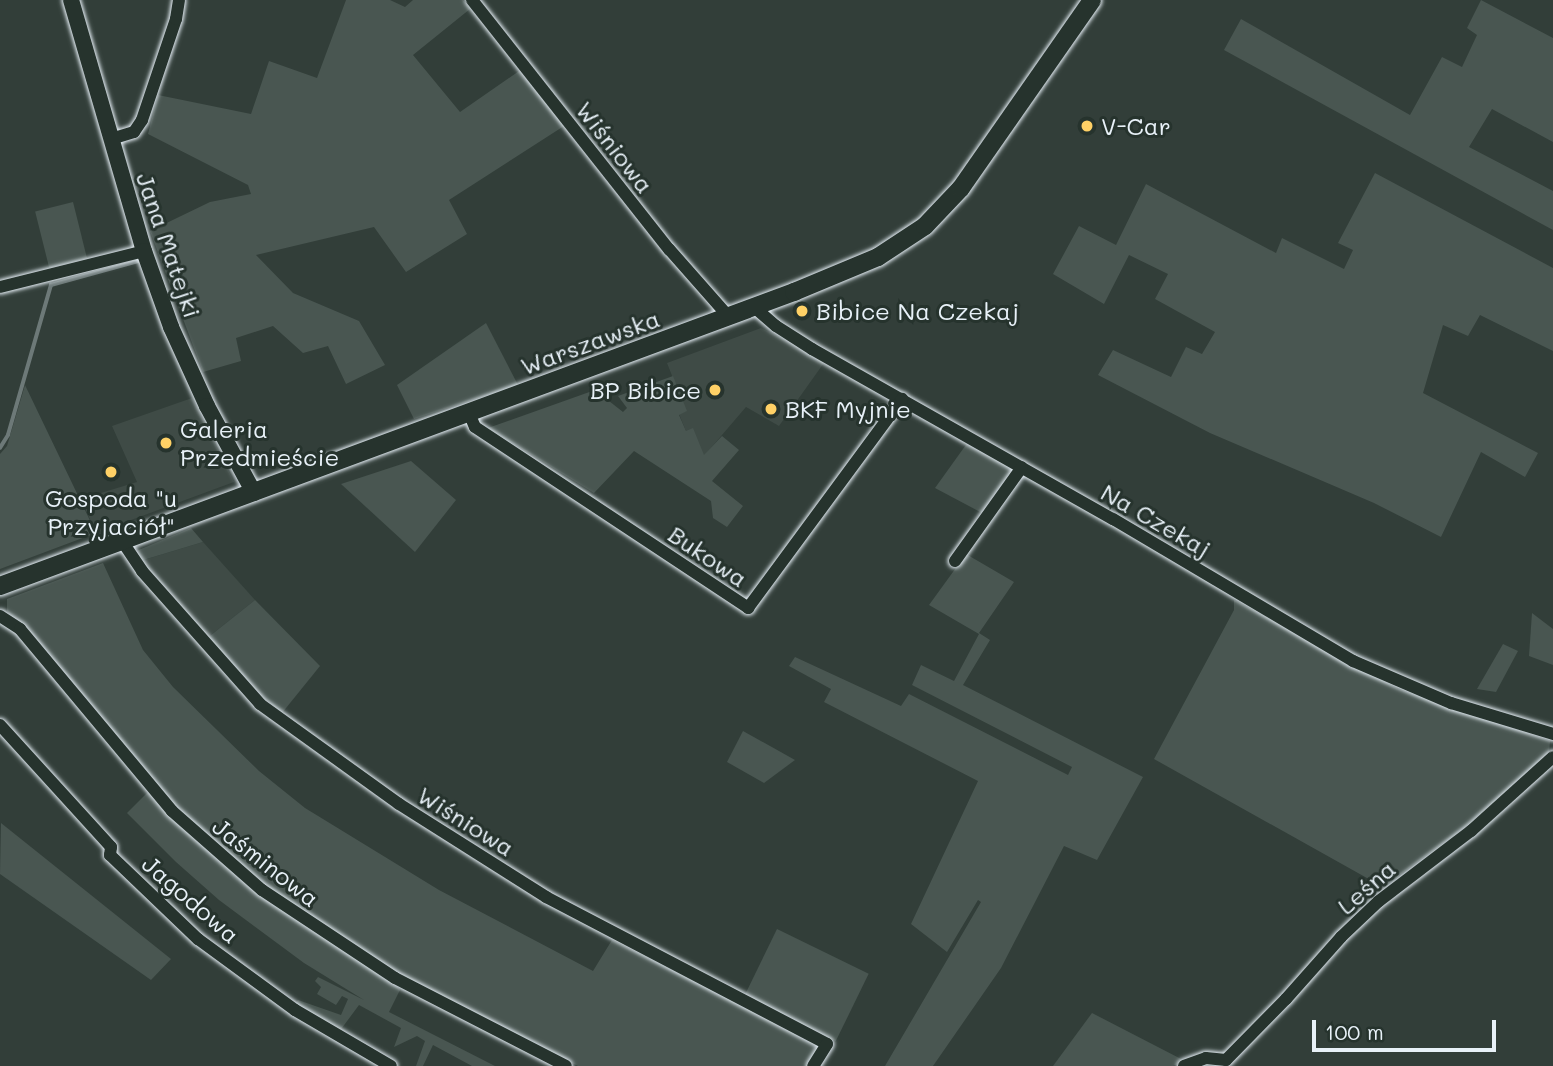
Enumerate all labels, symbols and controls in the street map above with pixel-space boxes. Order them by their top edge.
street label: Wiśniowa [570,95,660,199]
place label: V-Car [1101,112,1171,140]
marker: V-Car [1079,118,1095,134]
street label: Jana Matejki [131,169,207,321]
place label: Bibice Na Czekaj [816,297,1019,325]
street label: Warszawska [516,303,664,381]
marker: Bibice Na Czekaj [794,303,810,319]
place label: BP Bibice [590,376,701,404]
marker: BP Bibice [707,382,723,398]
place label: BKF Myjnie [785,395,911,423]
marker: BKF Myjnie [763,401,779,417]
place label: Galeria Przedmieście [180,415,339,471]
marker: Galeria Przedmieście [158,435,174,451]
marker: Gospoda "u Przyjaciół" [103,464,119,480]
street label: Na Czekaj [1096,477,1216,563]
place label: Gospoda "u Przyjaciół" [45,484,177,540]
street label: Bukowa [663,519,753,593]
street label: Wiśniowa [412,780,520,862]
street label: Jaśminowa [207,811,325,913]
street label: Jagodowa [137,849,245,949]
street label: Leśna [1331,854,1401,920]
scale bar [1315,1006,1499,1050]
text: 100 m [1325,1018,1384,1045]

